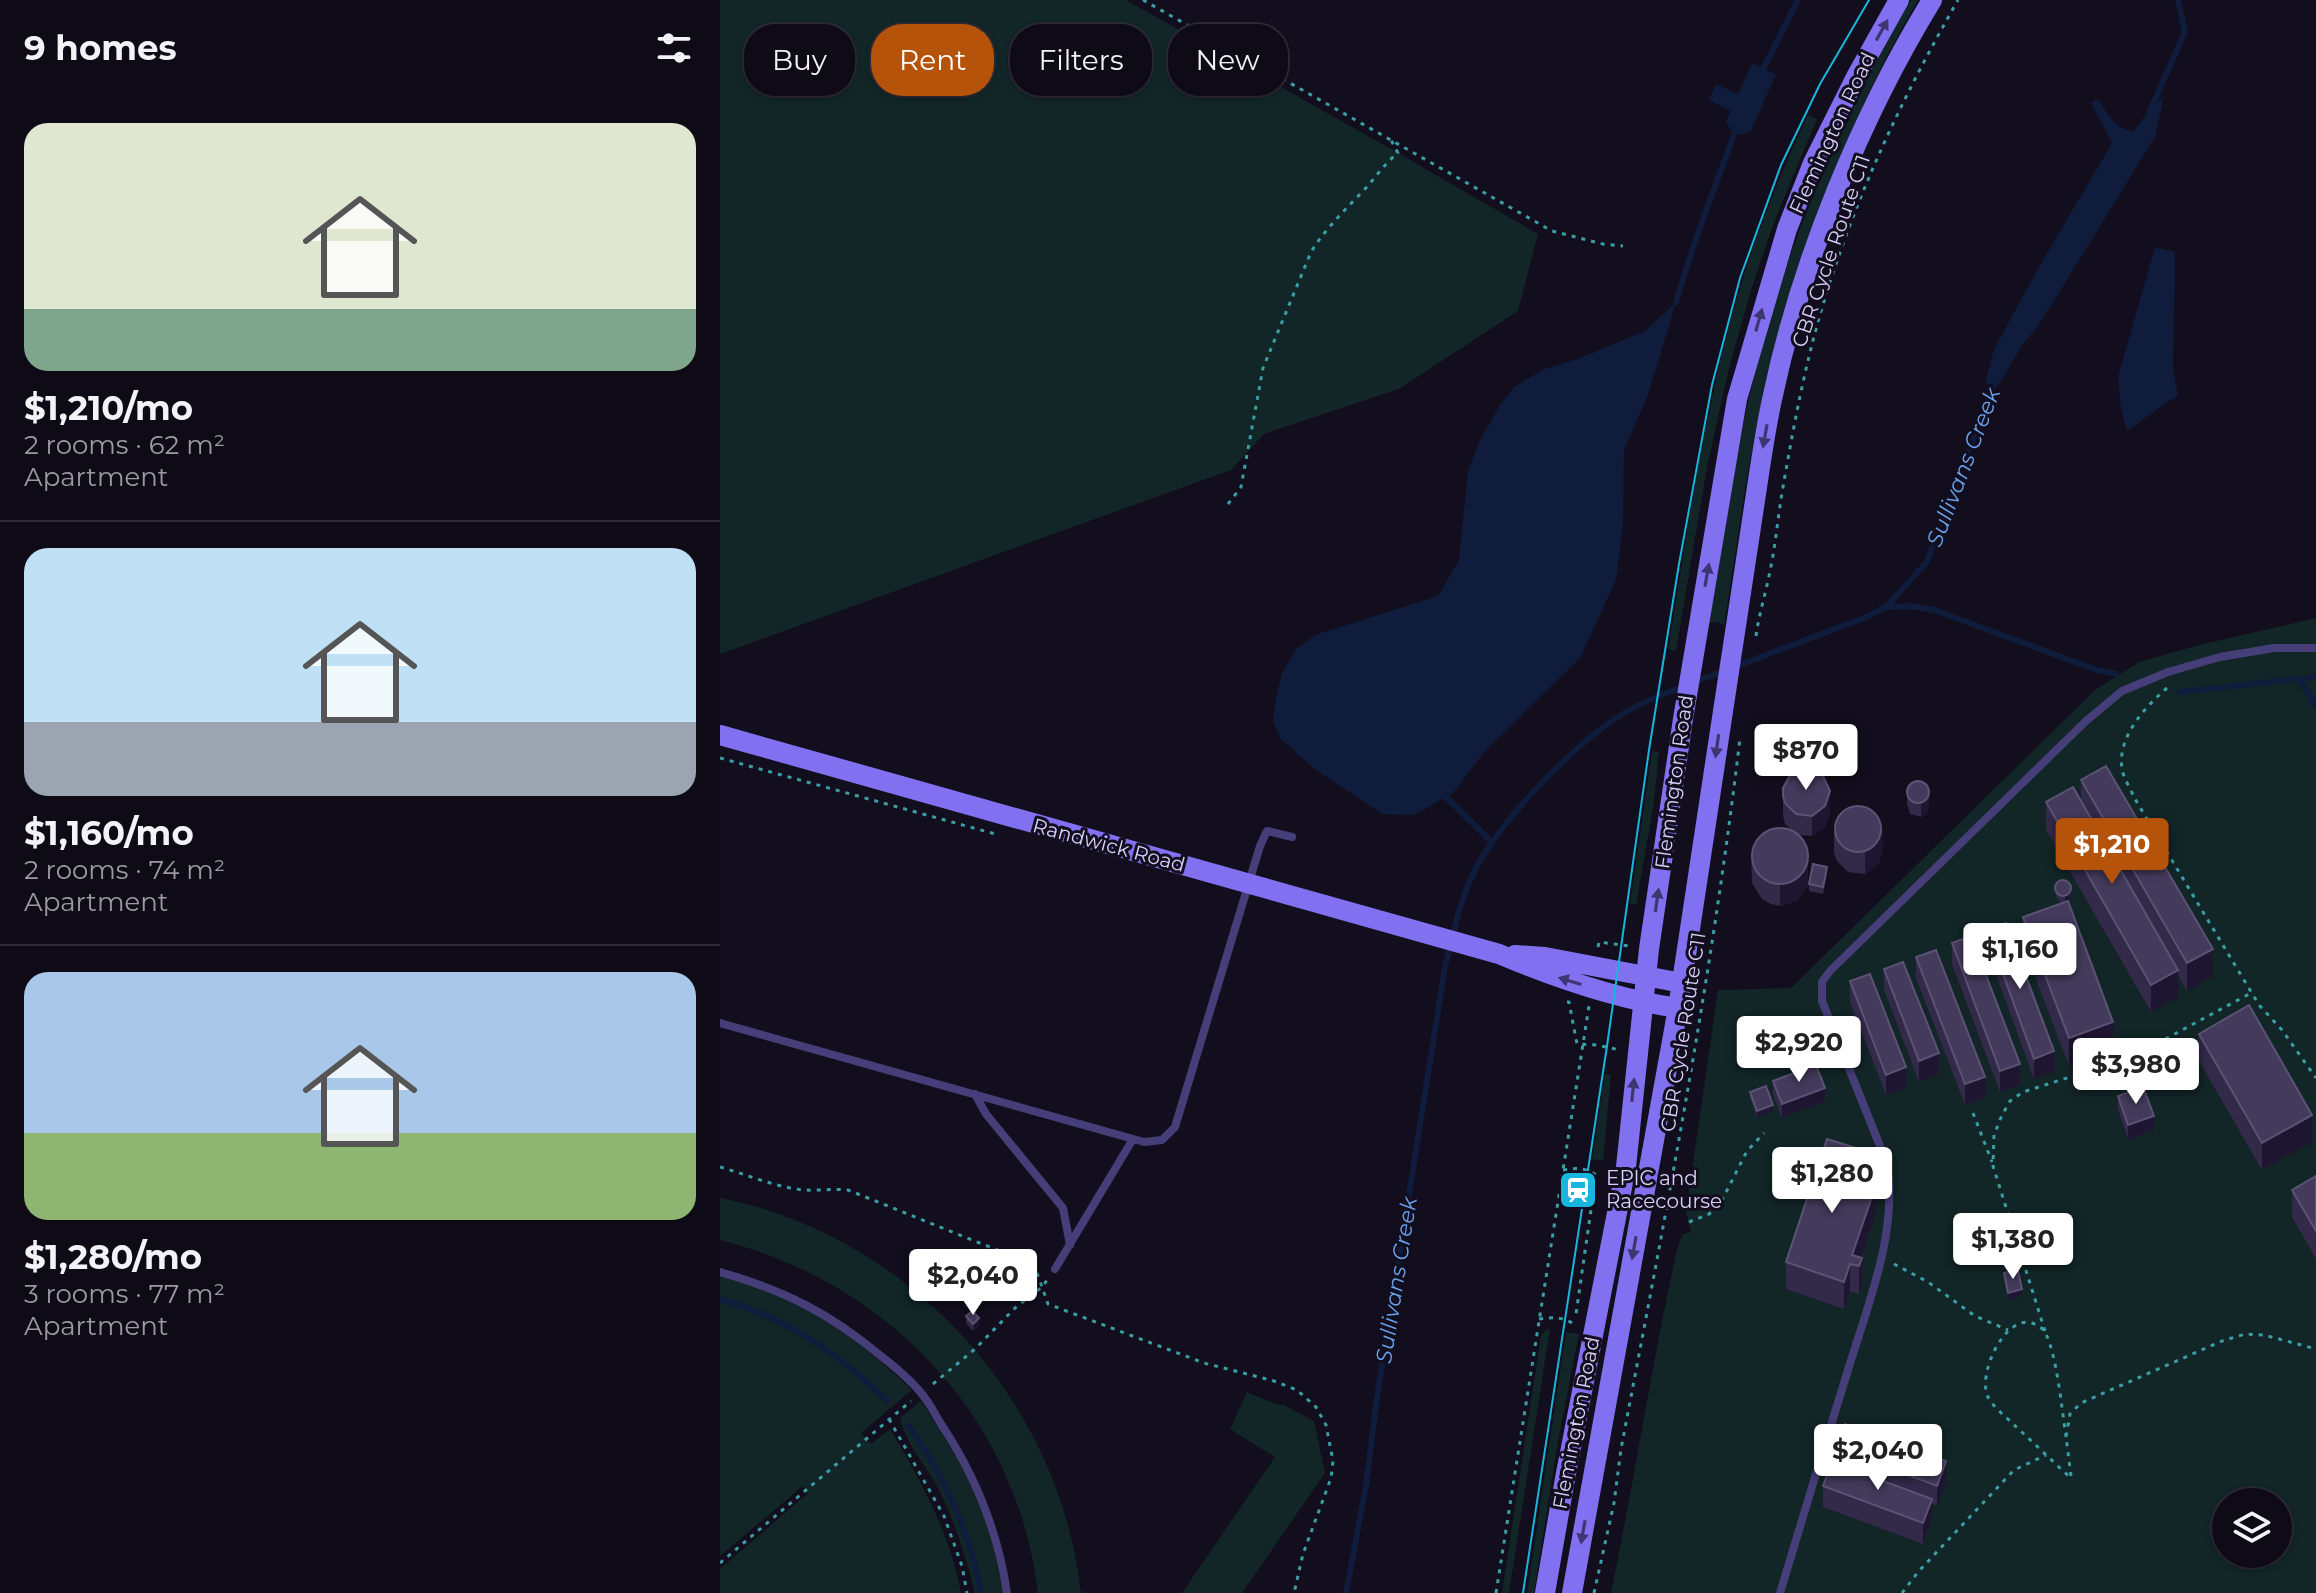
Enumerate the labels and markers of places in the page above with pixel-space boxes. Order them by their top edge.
pin: $870 [1759,724,1853,792]
pin: $1,210 [2047,818,2177,886]
pin: $1,160 [1955,923,2085,991]
pin: $2,920 [1734,1016,1864,1084]
pin: $3,980 [2071,1038,2201,1106]
pin: $1,280 [1767,1147,1897,1215]
place label: EPIC and Racecourse [1606,1166,1722,1213]
station icon: EPIC and Racecourse [1557,1169,1599,1211]
pin: $1,380 [1948,1213,2078,1281]
pin: $2,040 [908,1249,1038,1317]
pin: $2,040 [1813,1424,1943,1492]

